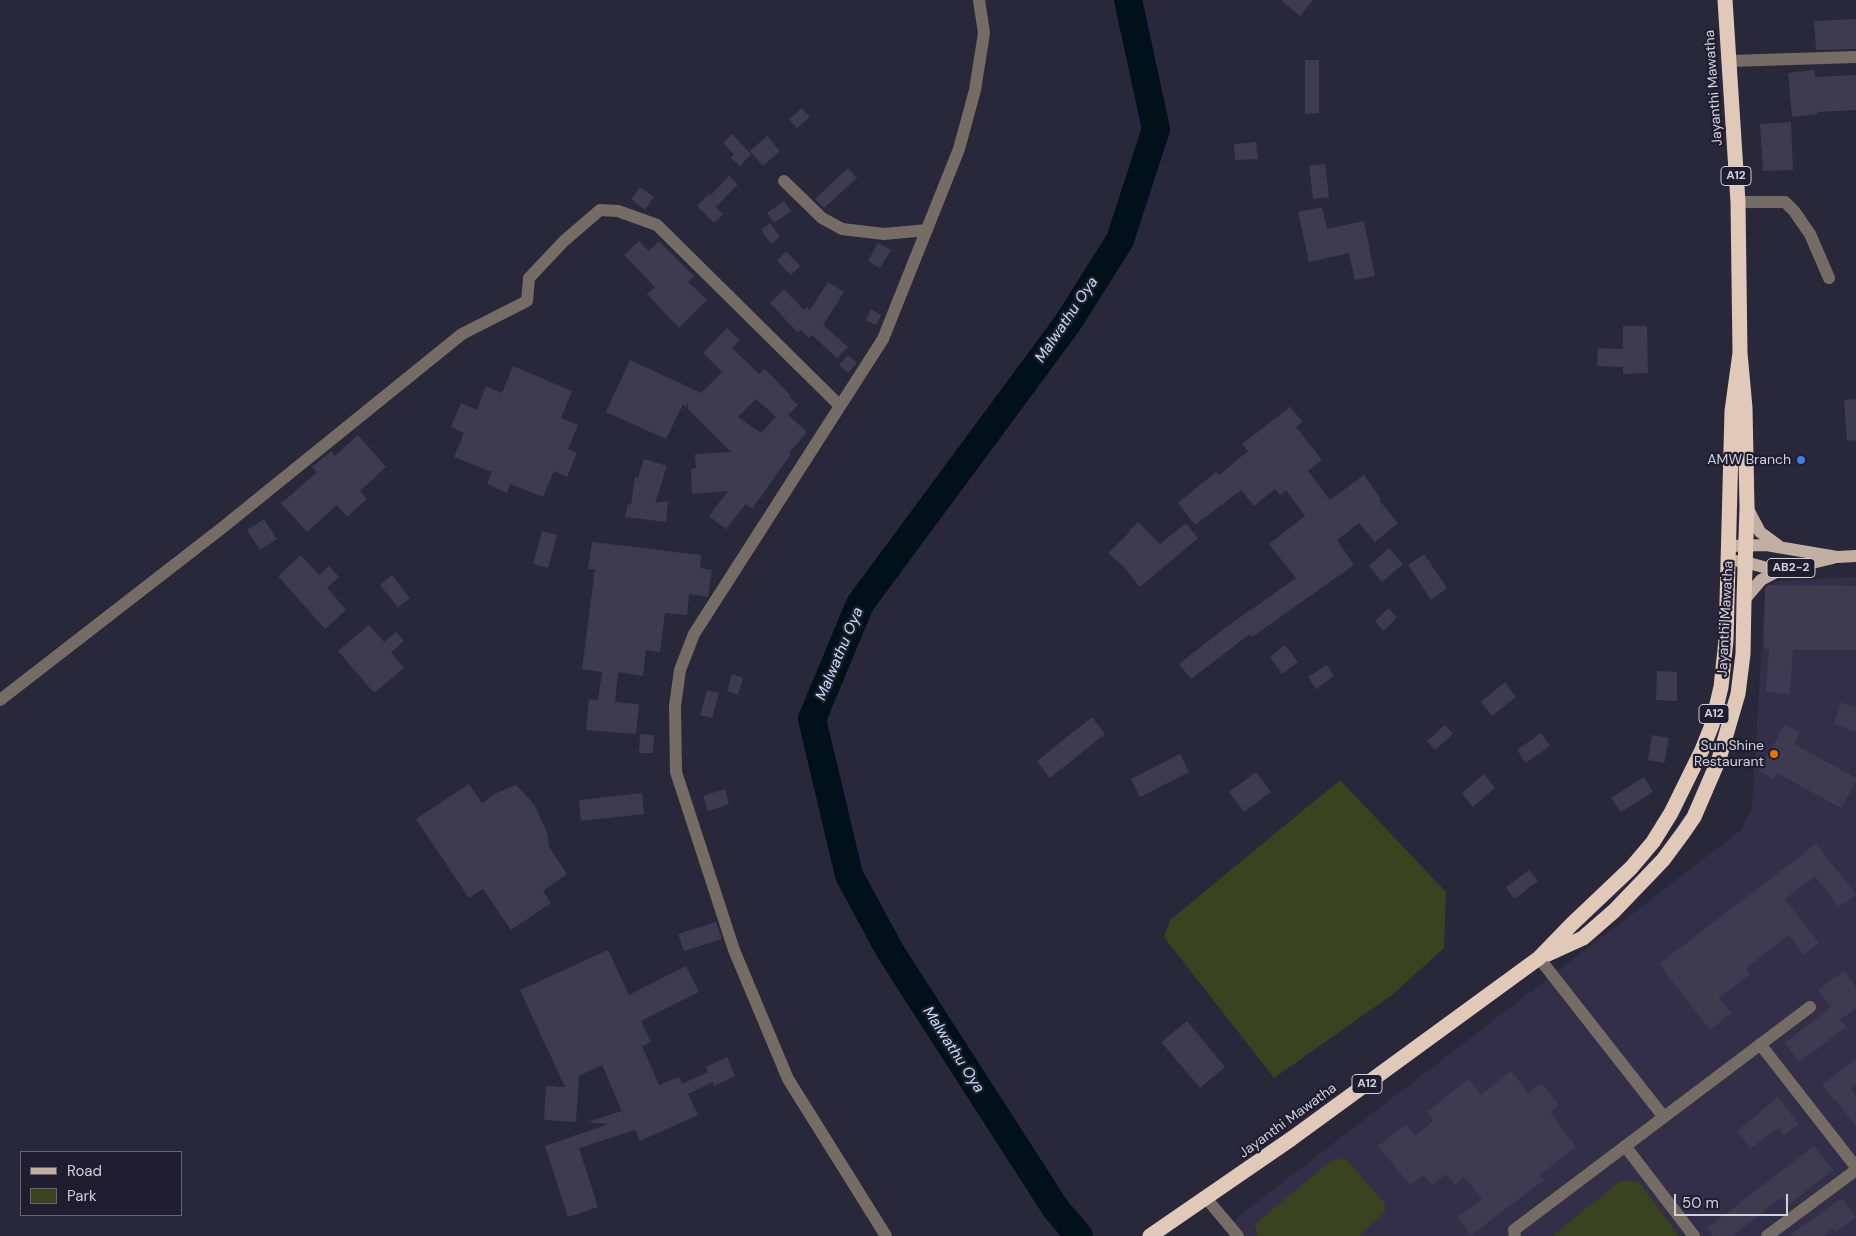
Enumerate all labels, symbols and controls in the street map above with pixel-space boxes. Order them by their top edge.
street label: Jayanthi Mawatha [1702,29,1726,147]
road number: A12 [1721,167,1751,186]
water label: Malwathu Oya [1032,274,1102,366]
place label: AMW Branch [1707,452,1791,468]
marker: AMW Branch [1795,454,1807,466]
road number: AB2-2 [1767,558,1815,578]
street label: Jayanthi Mawatha [1715,560,1737,678]
water label: Malwathu Oya [812,605,868,703]
road number: A12 [1699,704,1729,724]
place label: Sun Shine Restaurant [1694,738,1764,770]
marker: Sun Shine Restaurant [1768,748,1780,760]
water label: Malwathu Oya [918,1003,988,1097]
road number: A12 [1352,1074,1382,1094]
street label: Jayanthi Mawatha [1236,1080,1340,1162]
legend [20,1151,182,1216]
text: Road [67,1161,102,1181]
scale bar [1676,1184,1790,1216]
text: Park [67,1186,97,1206]
text: 50 m [1682,1193,1719,1213]

